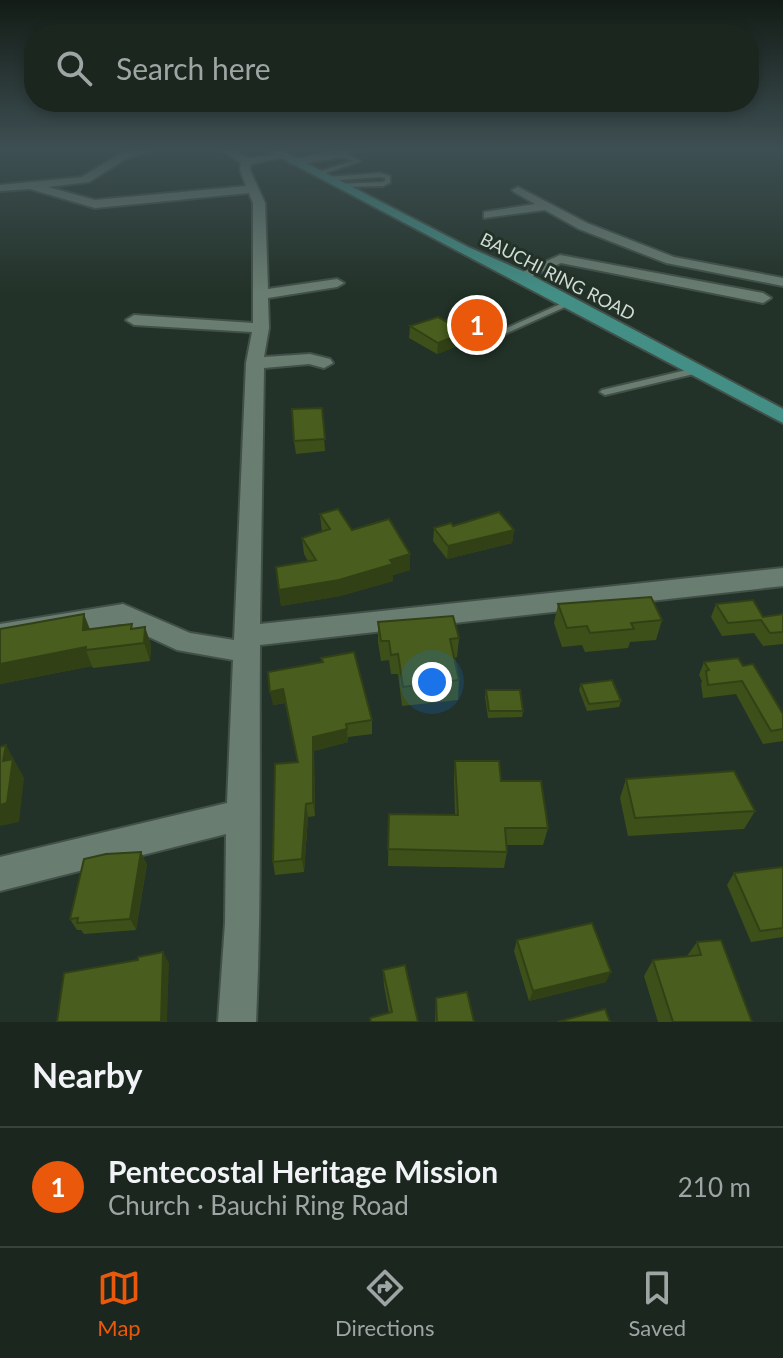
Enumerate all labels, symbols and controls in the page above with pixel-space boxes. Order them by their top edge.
search box [24,24,759,112]
icon: search [52,46,96,90]
text: Search here [116,50,271,86]
street label: BAUCHI RING ROAD [477,227,639,325]
pin: 1 [451,295,503,355]
your location [412,662,452,702]
text: Nearby [32,1054,143,1095]
text: Pentecostal Heritage Mission [108,1153,498,1189]
text: 1 [50,1171,66,1203]
text: 210 m [678,1171,751,1203]
text: Church · Bauchi Ring Road [108,1189,409,1221]
tab: Map [97,1266,141,1341]
tab: Directions [335,1266,434,1341]
tab: Saved [628,1266,686,1341]

